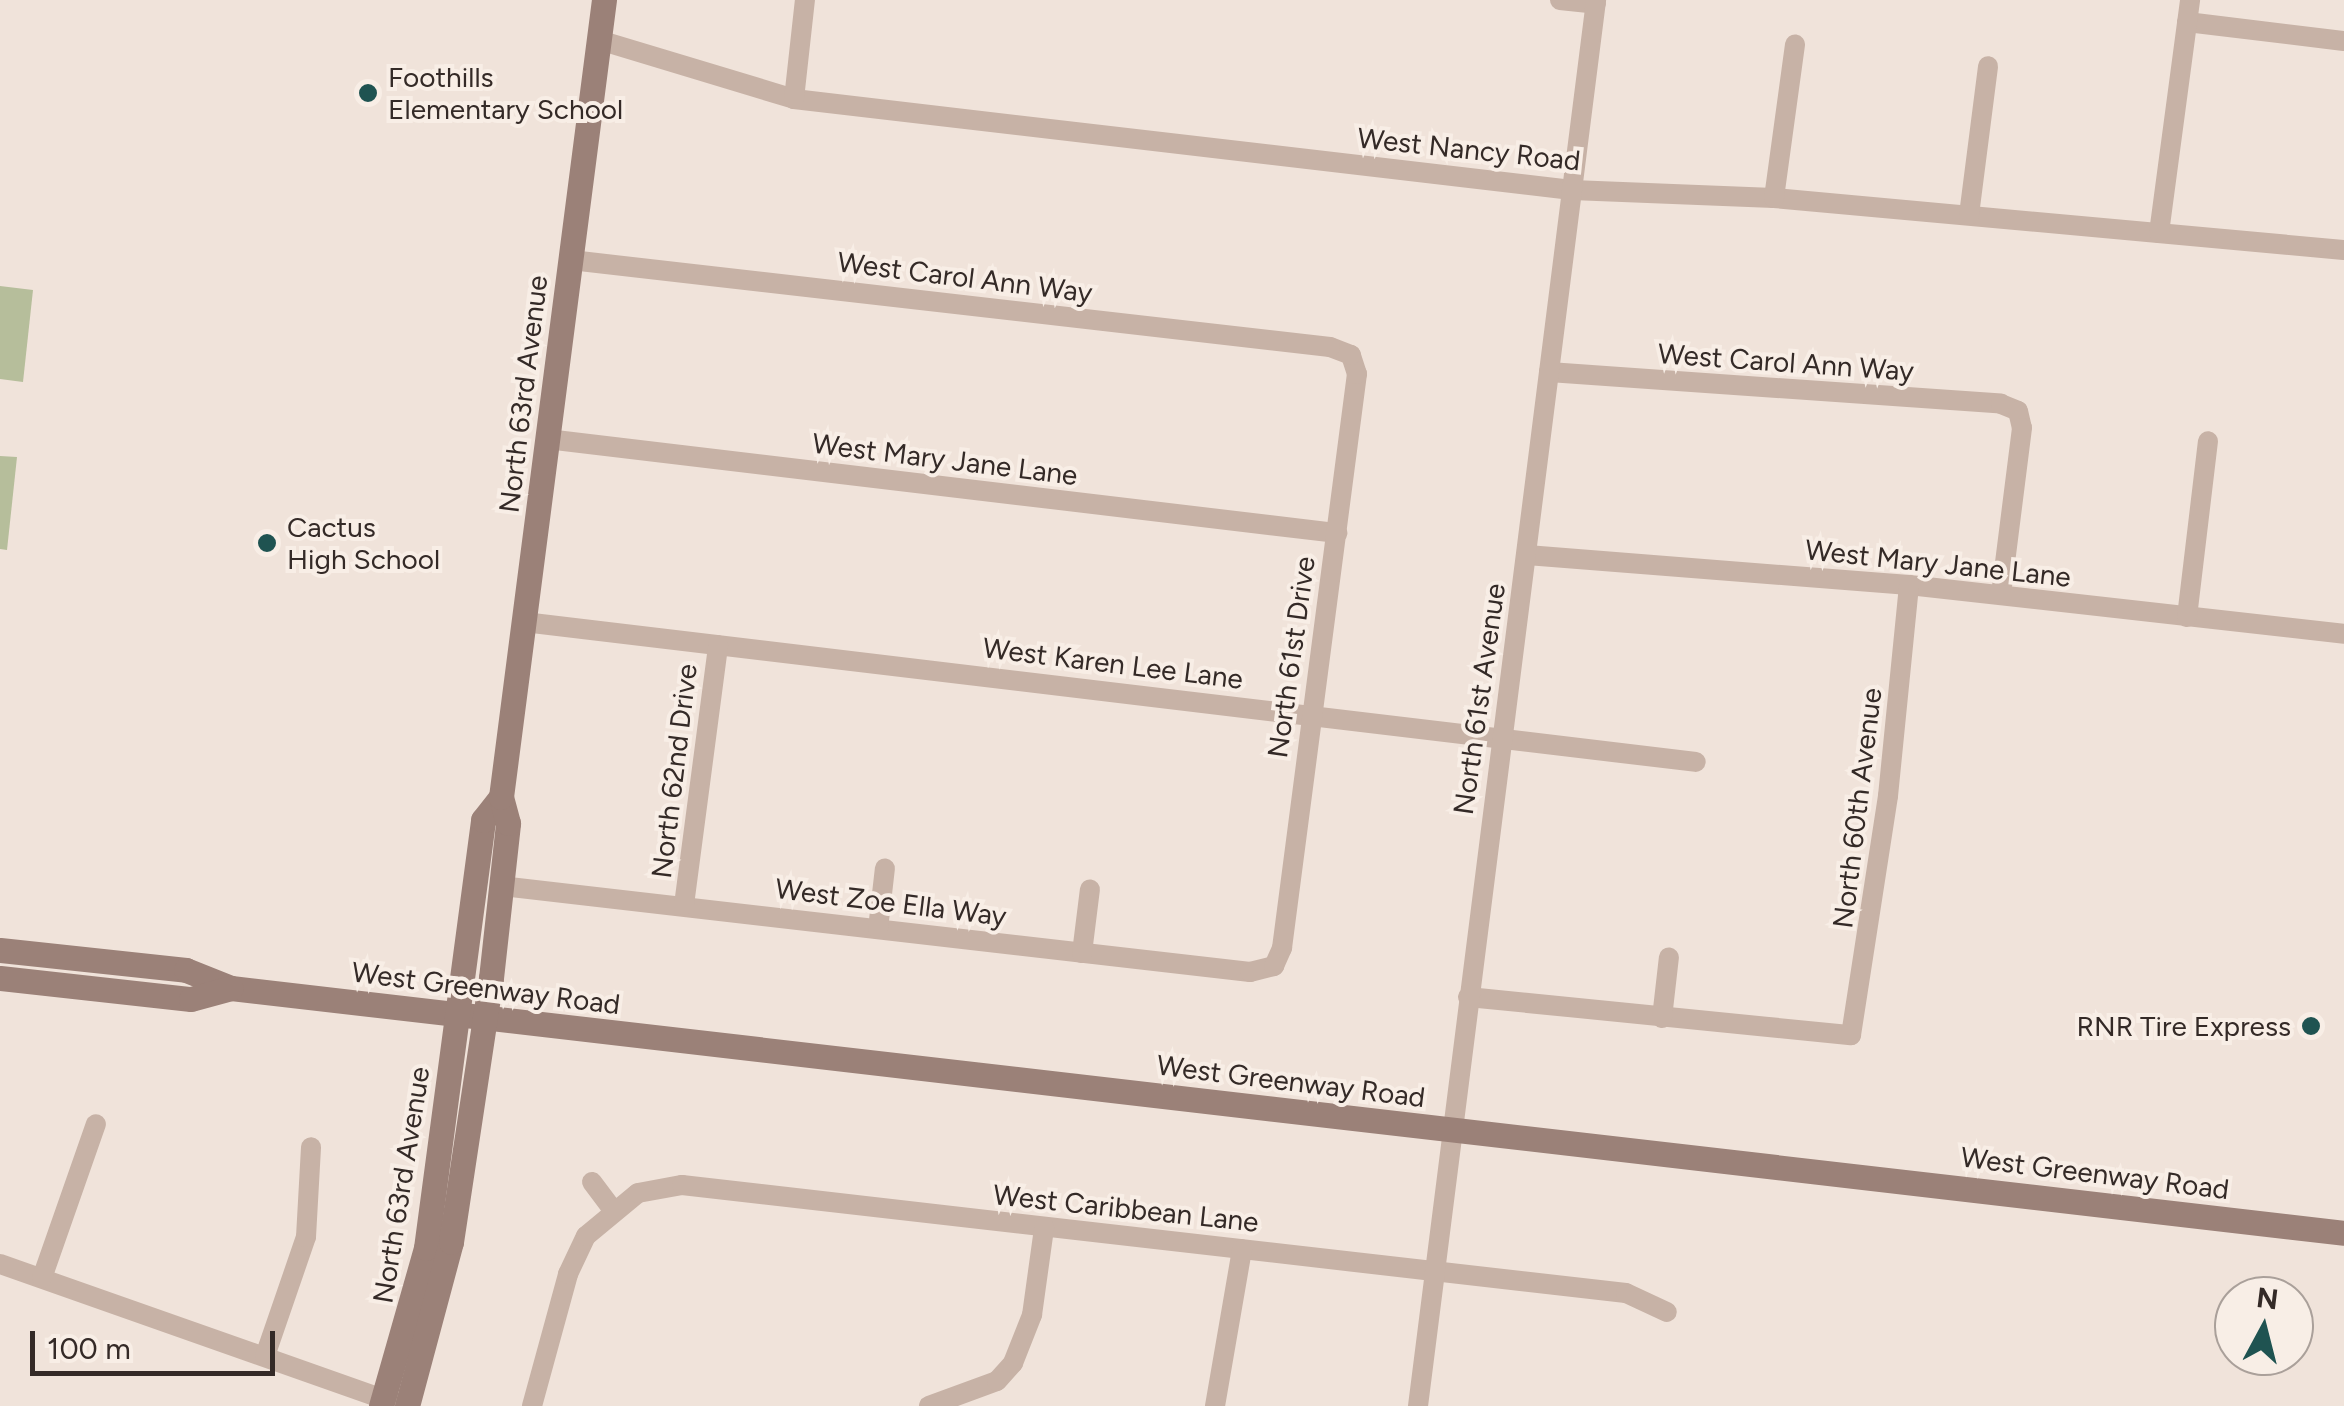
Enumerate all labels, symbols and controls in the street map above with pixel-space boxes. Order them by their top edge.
place label: Foothills Elementary School [388,60,623,126]
marker: Foothills Elementary School [357,82,379,104]
street label: West Nancy Road [1356,121,1582,177]
street label: West Carol Ann Way [836,245,1094,309]
street label: North 63rd Avenue [492,273,554,515]
street label: West Carol Ann Way [1657,336,1915,388]
street label: West Mary Jane Lane [810,426,1080,492]
place label: Cactus High School [287,510,440,576]
marker: Cactus High School [256,532,278,554]
street label: West Mary Jane Lane [1804,532,2072,594]
street label: North 61st Drive [1260,554,1322,760]
street label: North 61st Avenue [1446,581,1512,817]
street label: West Karen Lee Lane [981,630,1245,696]
street label: North 62nd Drive [644,662,704,880]
street label: North 60th Avenue [1826,686,1888,930]
street label: West Zoe Ella Way [774,871,1008,933]
street label: West Greenway Road [350,955,622,1021]
place label: RNR Tire Express [2076,1009,2291,1043]
marker: RNR Tire Express [2300,1015,2322,1037]
street label: West Greenway Road [1155,1048,1427,1114]
street label: North 63rd Avenue [366,1064,436,1306]
street label: West Greenway Road [1959,1140,2231,1206]
street label: West Caribbean Lane [992,1177,1260,1239]
north arrow [2214,1276,2314,1376]
text: N [2255,1280,2280,1316]
scale bar [35,1311,280,1373]
text: 100 m [47,1330,131,1367]

